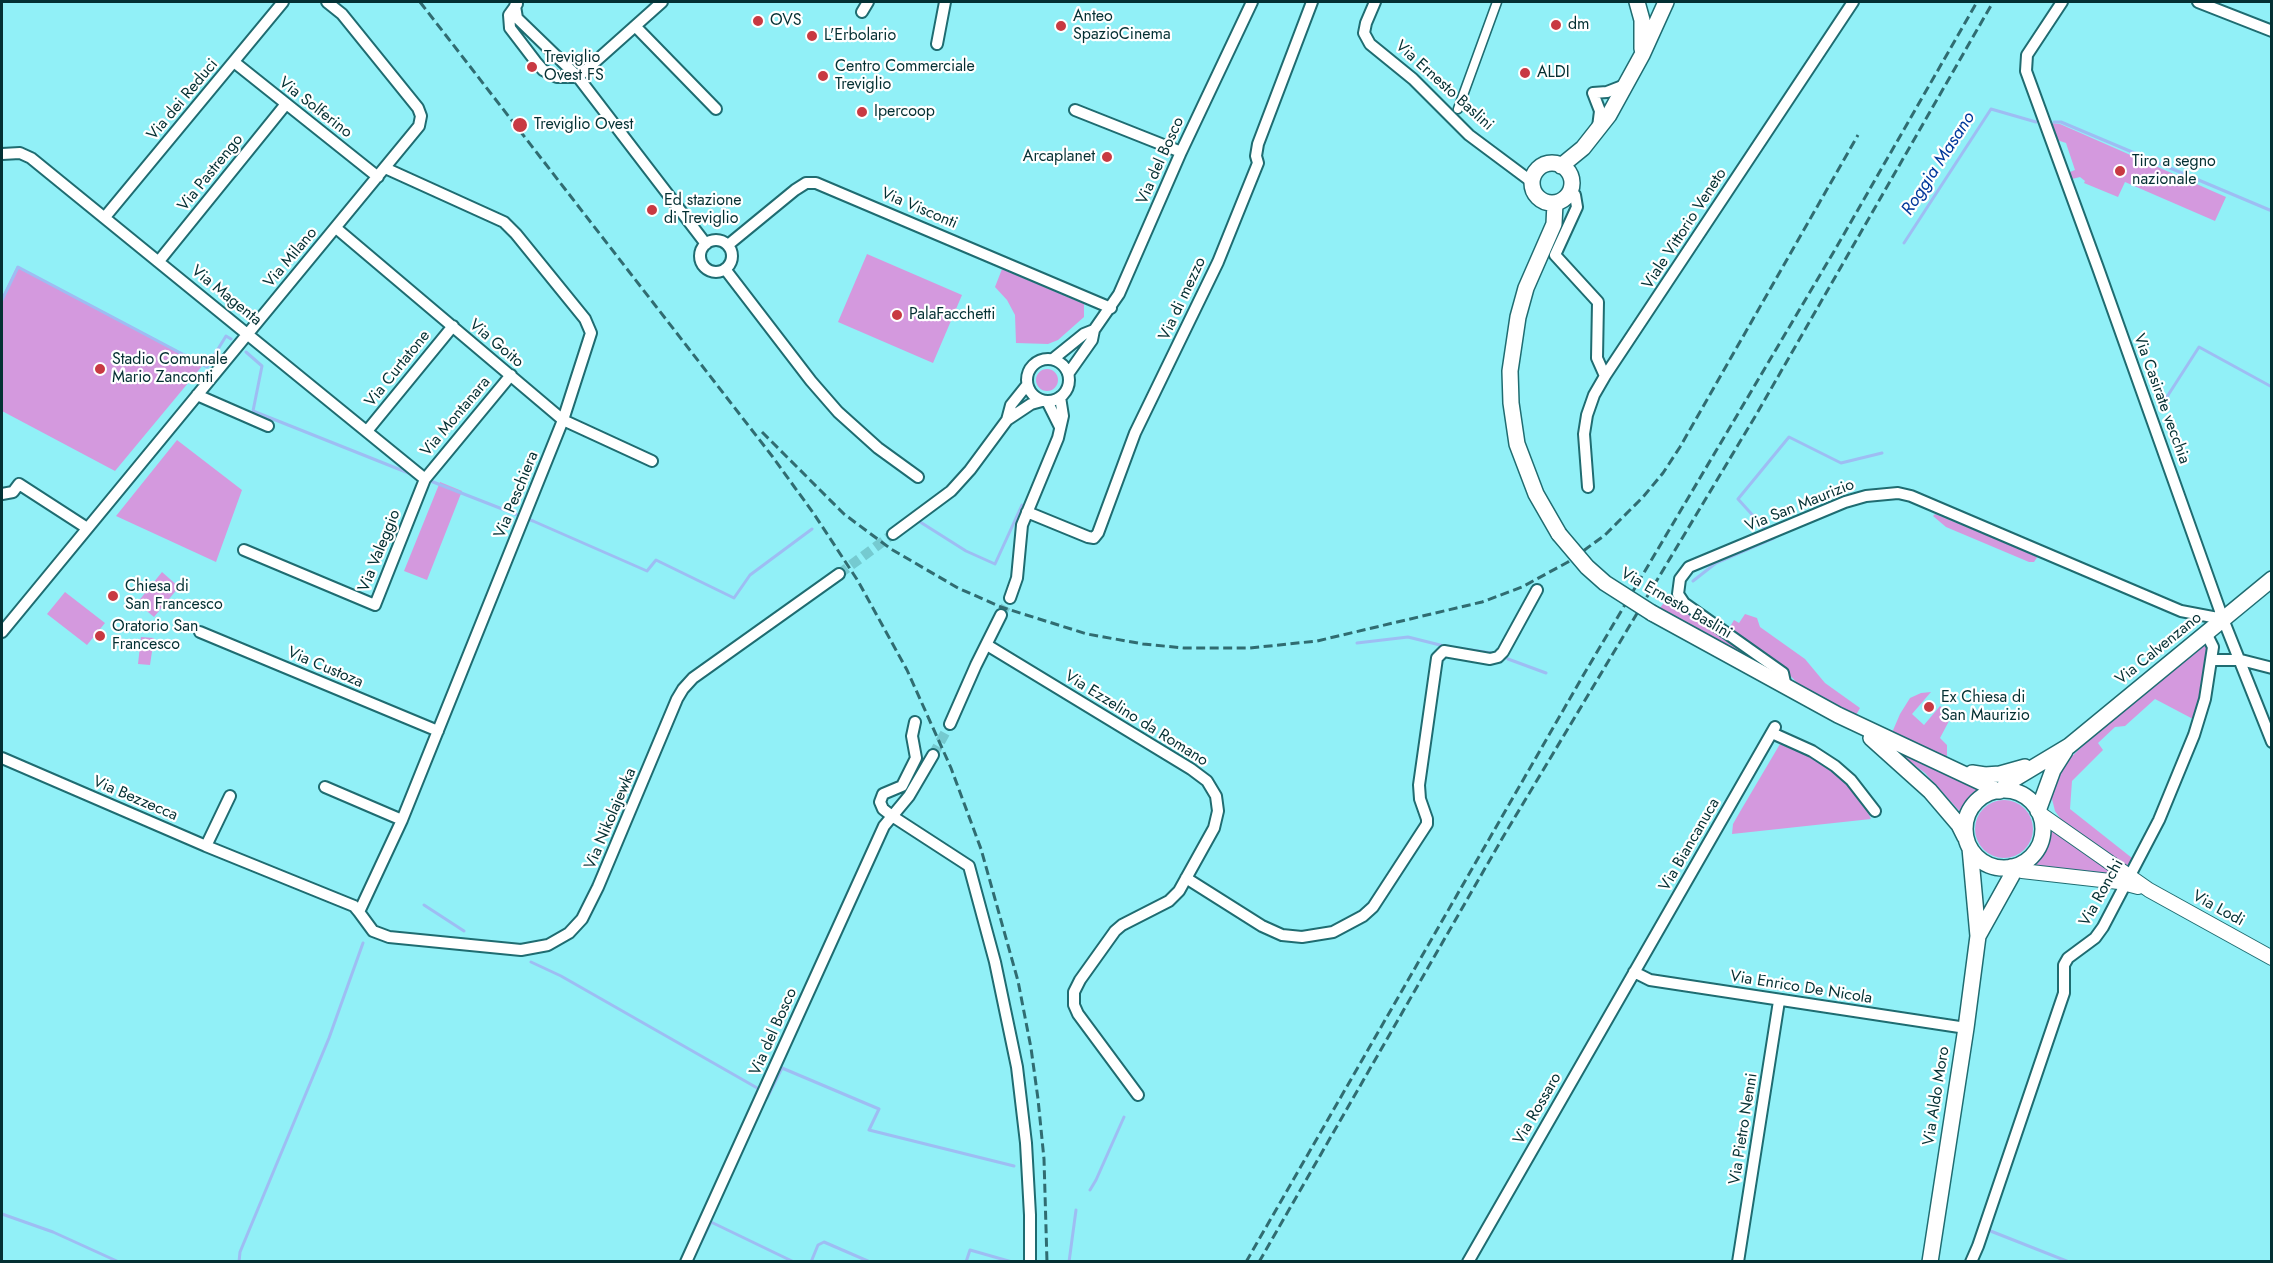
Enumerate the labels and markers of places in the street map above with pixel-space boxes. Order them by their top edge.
place label: Anteo SpazioCinema [1073,7,1171,45]
place label: OVS [770,11,801,31]
marker: OVS [751,14,765,28]
place label: dm [1568,15,1590,35]
marker: dm [1549,18,1563,32]
marker: Anteo SpazioCinema [1054,19,1068,33]
place label: L'Erbolario [824,26,896,46]
marker: L'Erbolario [805,29,819,43]
place label: Treviglio Ovest FS [544,48,604,86]
place label: Centro Commerciale Treviglio [835,57,975,95]
marker: Treviglio Ovest FS [525,60,539,74]
place label: ALDI [1537,63,1570,83]
marker: ALDI [1518,66,1532,80]
marker: Centro Commerciale Treviglio [816,69,830,83]
place label: Ipercoop [874,102,935,122]
marker: Ipercoop [855,105,869,119]
place label: Treviglio Ovest [534,115,633,135]
marker: Treviglio Ovest [511,116,529,134]
place label: Arcaplanet [1023,147,1095,167]
marker: Arcaplanet [1100,150,1114,164]
place label: Tiro a segno nazionale [2132,152,2216,190]
marker: Tiro a segno nazionale [2113,164,2127,178]
place label: Ed stazione di Treviglio [664,191,742,229]
marker: Ed stazione di Treviglio [645,203,659,217]
place label: PalaFacchetti [909,305,995,325]
marker: PalaFacchetti [890,308,904,322]
place label: Stadio Comunale Mario Zanconti [112,350,228,388]
marker: Stadio Comunale Mario Zanconti [93,362,107,376]
place label: Chiesa di San Francesco [125,577,223,615]
marker: Chiesa di San Francesco [106,589,120,603]
place label: Oratorio San Francesco [112,617,198,655]
marker: Oratorio San Francesco [93,629,107,643]
place label: Ex Chiesa di San Maurizio [1941,688,2030,726]
marker: Ex Chiesa di San Maurizio [1922,700,1936,714]

